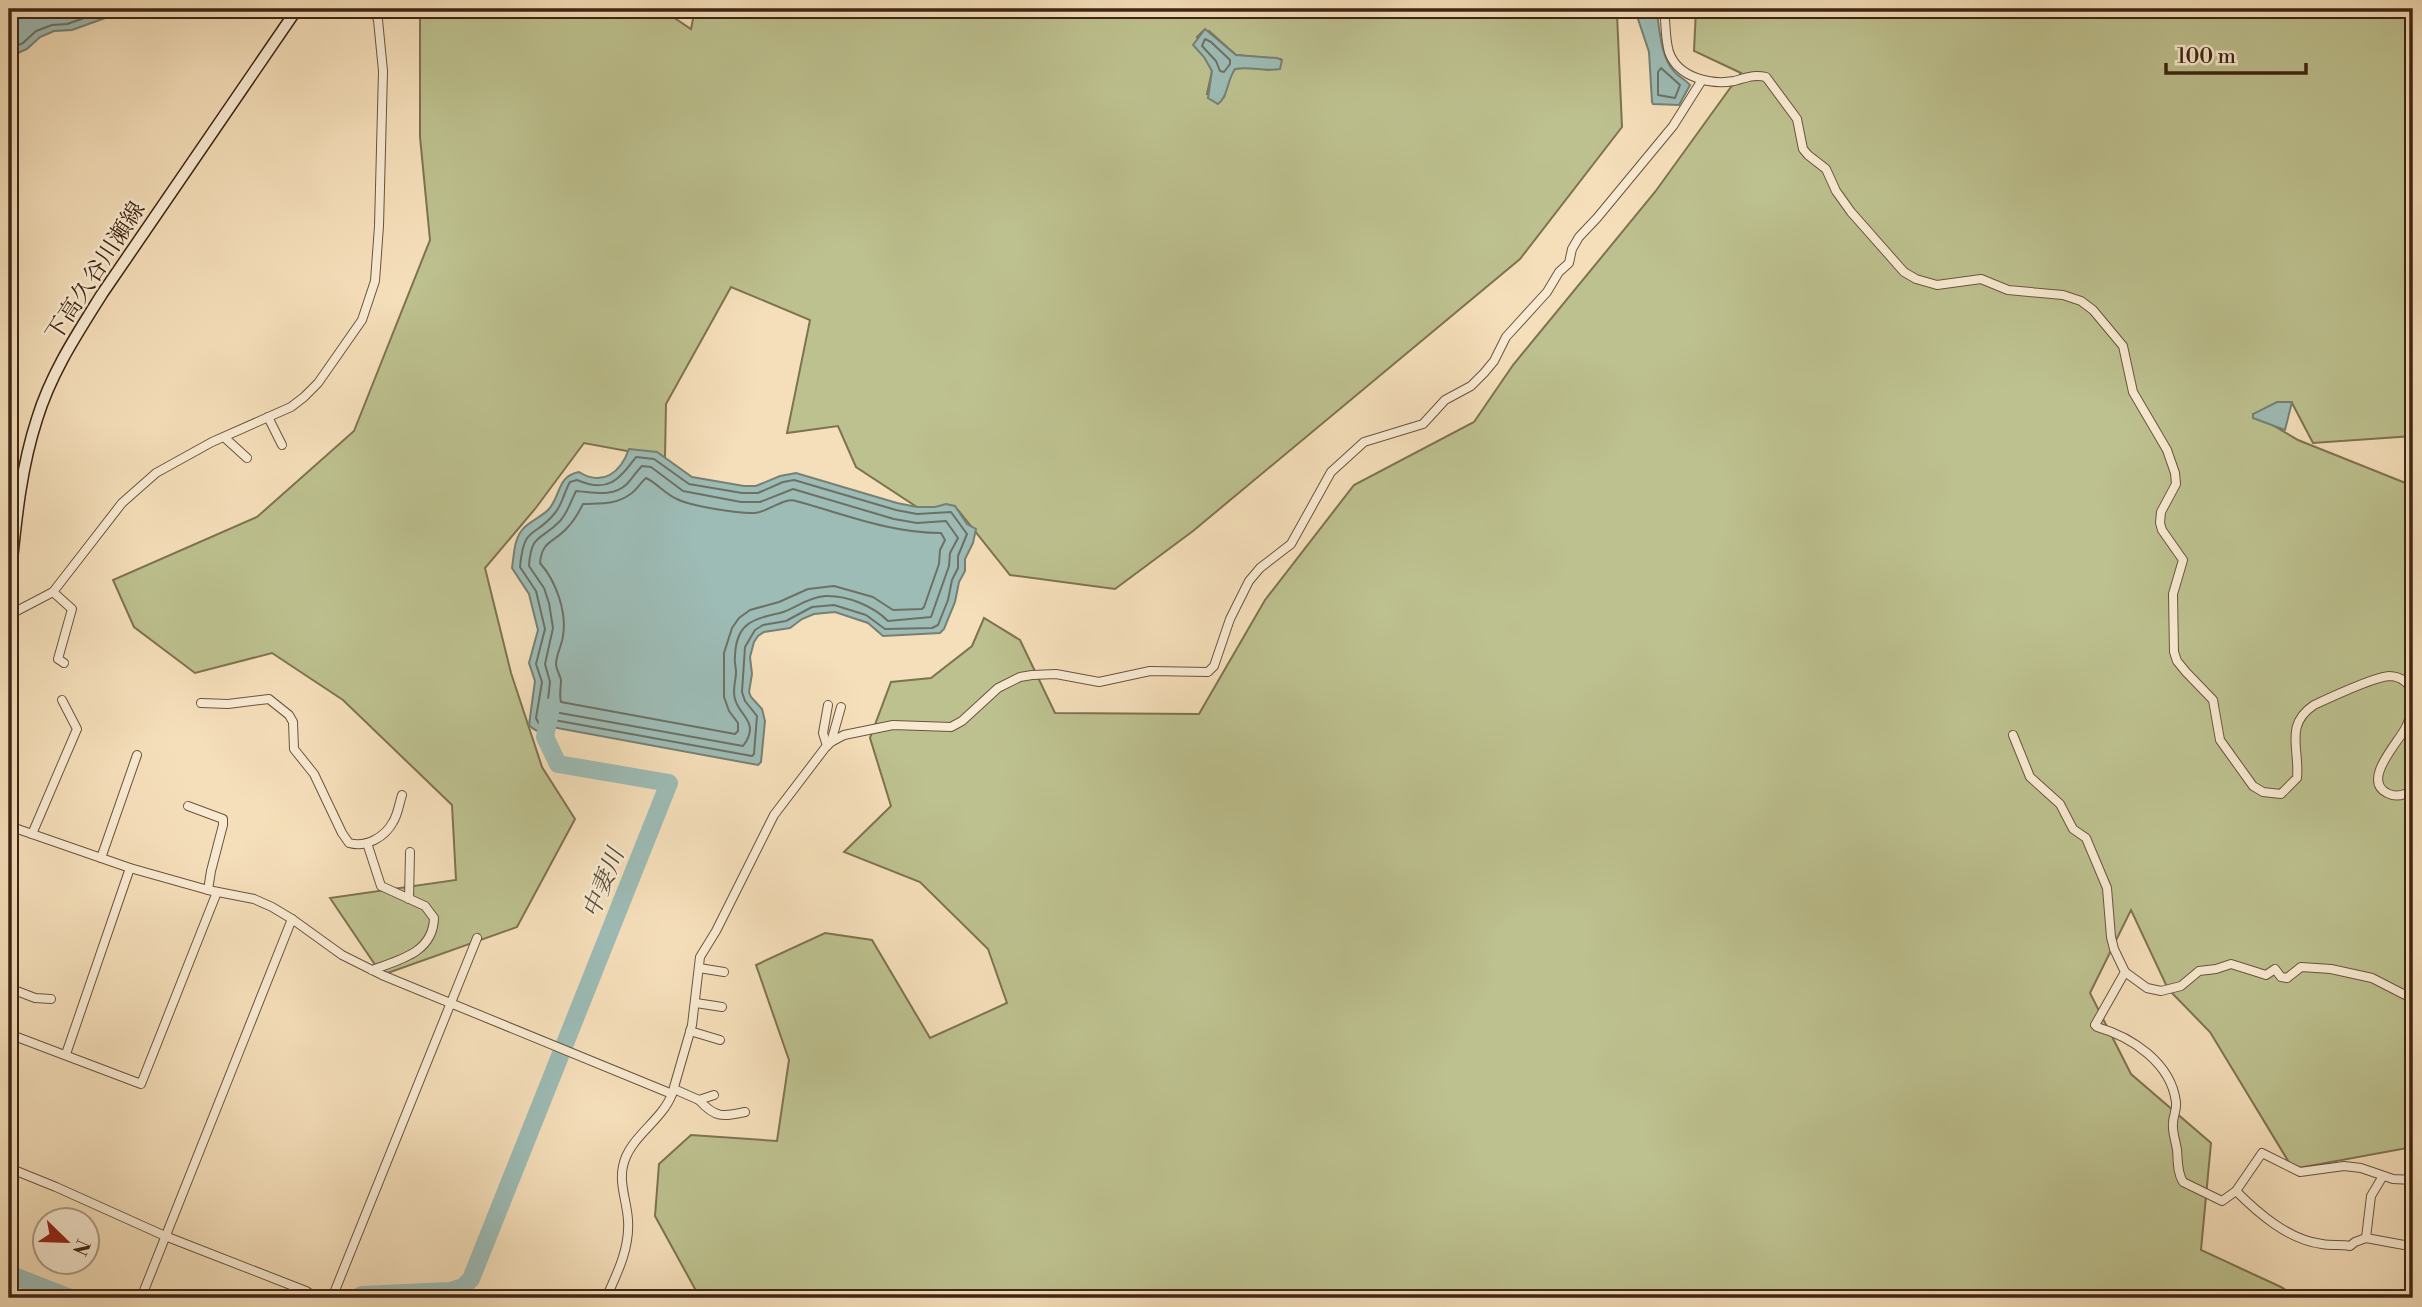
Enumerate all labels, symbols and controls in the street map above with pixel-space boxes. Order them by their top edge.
scale bar [2166,32,2306,76]
text: 100 m [2177,44,2236,70]
street label: 下高久谷川瀬線 [40,196,151,347]
water label: 中妻川 [577,842,632,922]
north arrow [32,1206,102,1276]
text: N [67,1236,95,1259]

